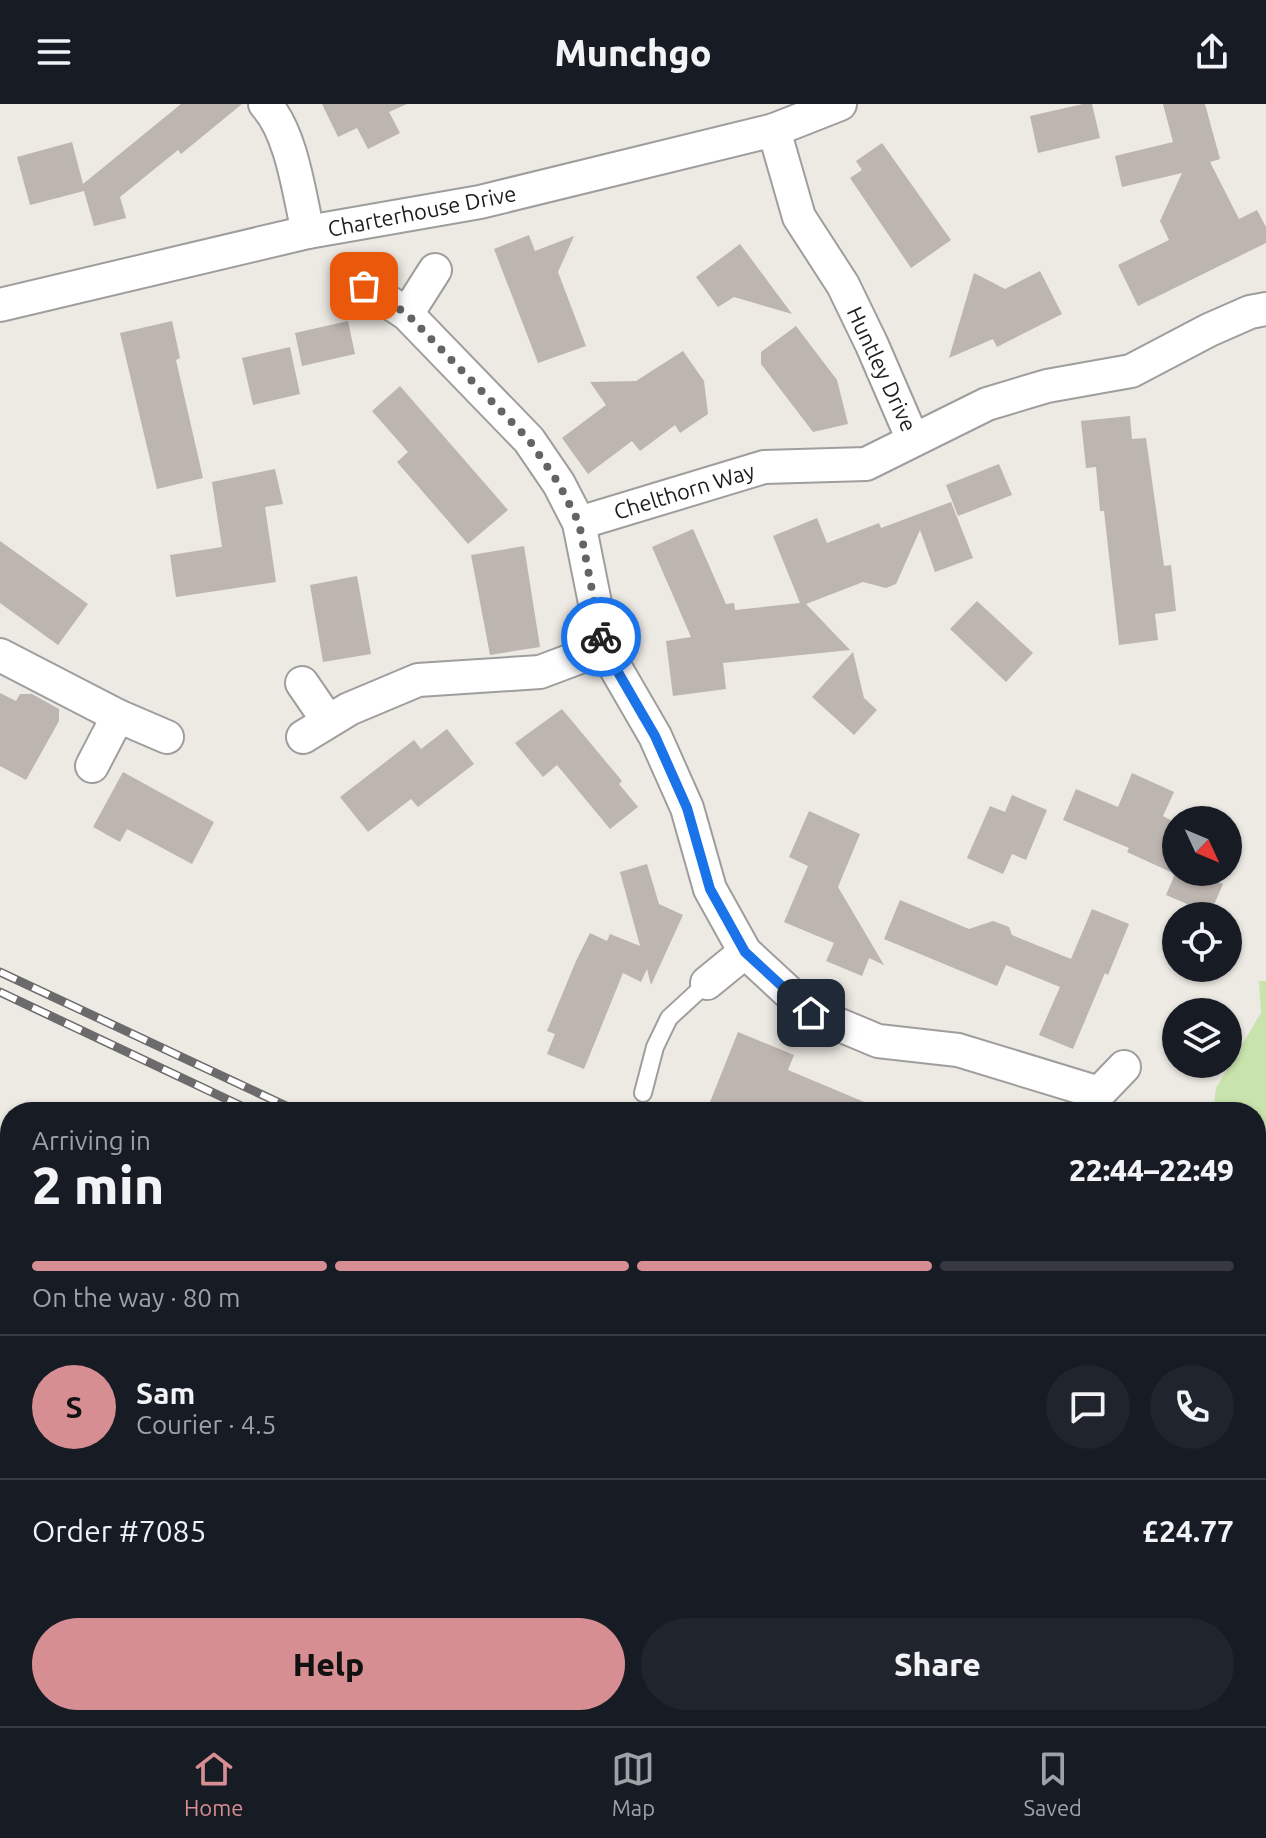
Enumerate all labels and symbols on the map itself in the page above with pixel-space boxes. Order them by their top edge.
street label: Charterhouse Drive [326,180,518,241]
pin [330,252,398,320]
street label: Huntley Drive [843,302,922,435]
street label: Chelthorn Way [610,457,758,524]
courier [561,597,641,677]
north arrow [1162,806,1242,886]
pin [777,979,845,1047]

